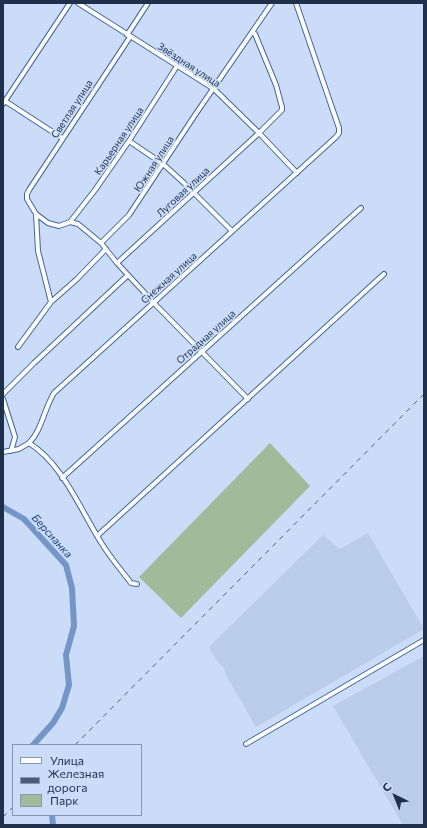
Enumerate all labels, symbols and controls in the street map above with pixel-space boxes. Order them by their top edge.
street label: Звёздная улица [155,40,223,90]
street label: Светлая улица [49,77,95,141]
street label: Карьерная улица [92,105,146,177]
street label: Южная улица [131,134,177,194]
street label: Луговая улица [154,164,212,220]
street label: Снежная улица [139,250,199,306]
street label: Отрадная улица [174,307,238,367]
water label: Берсианка [29,511,75,561]
legend [12,744,142,816]
text: Улица [50,753,84,767]
text: Железная дорога [48,766,104,794]
north arrow [375,776,415,816]
text: С [379,780,394,794]
text: Парк [50,793,79,807]

